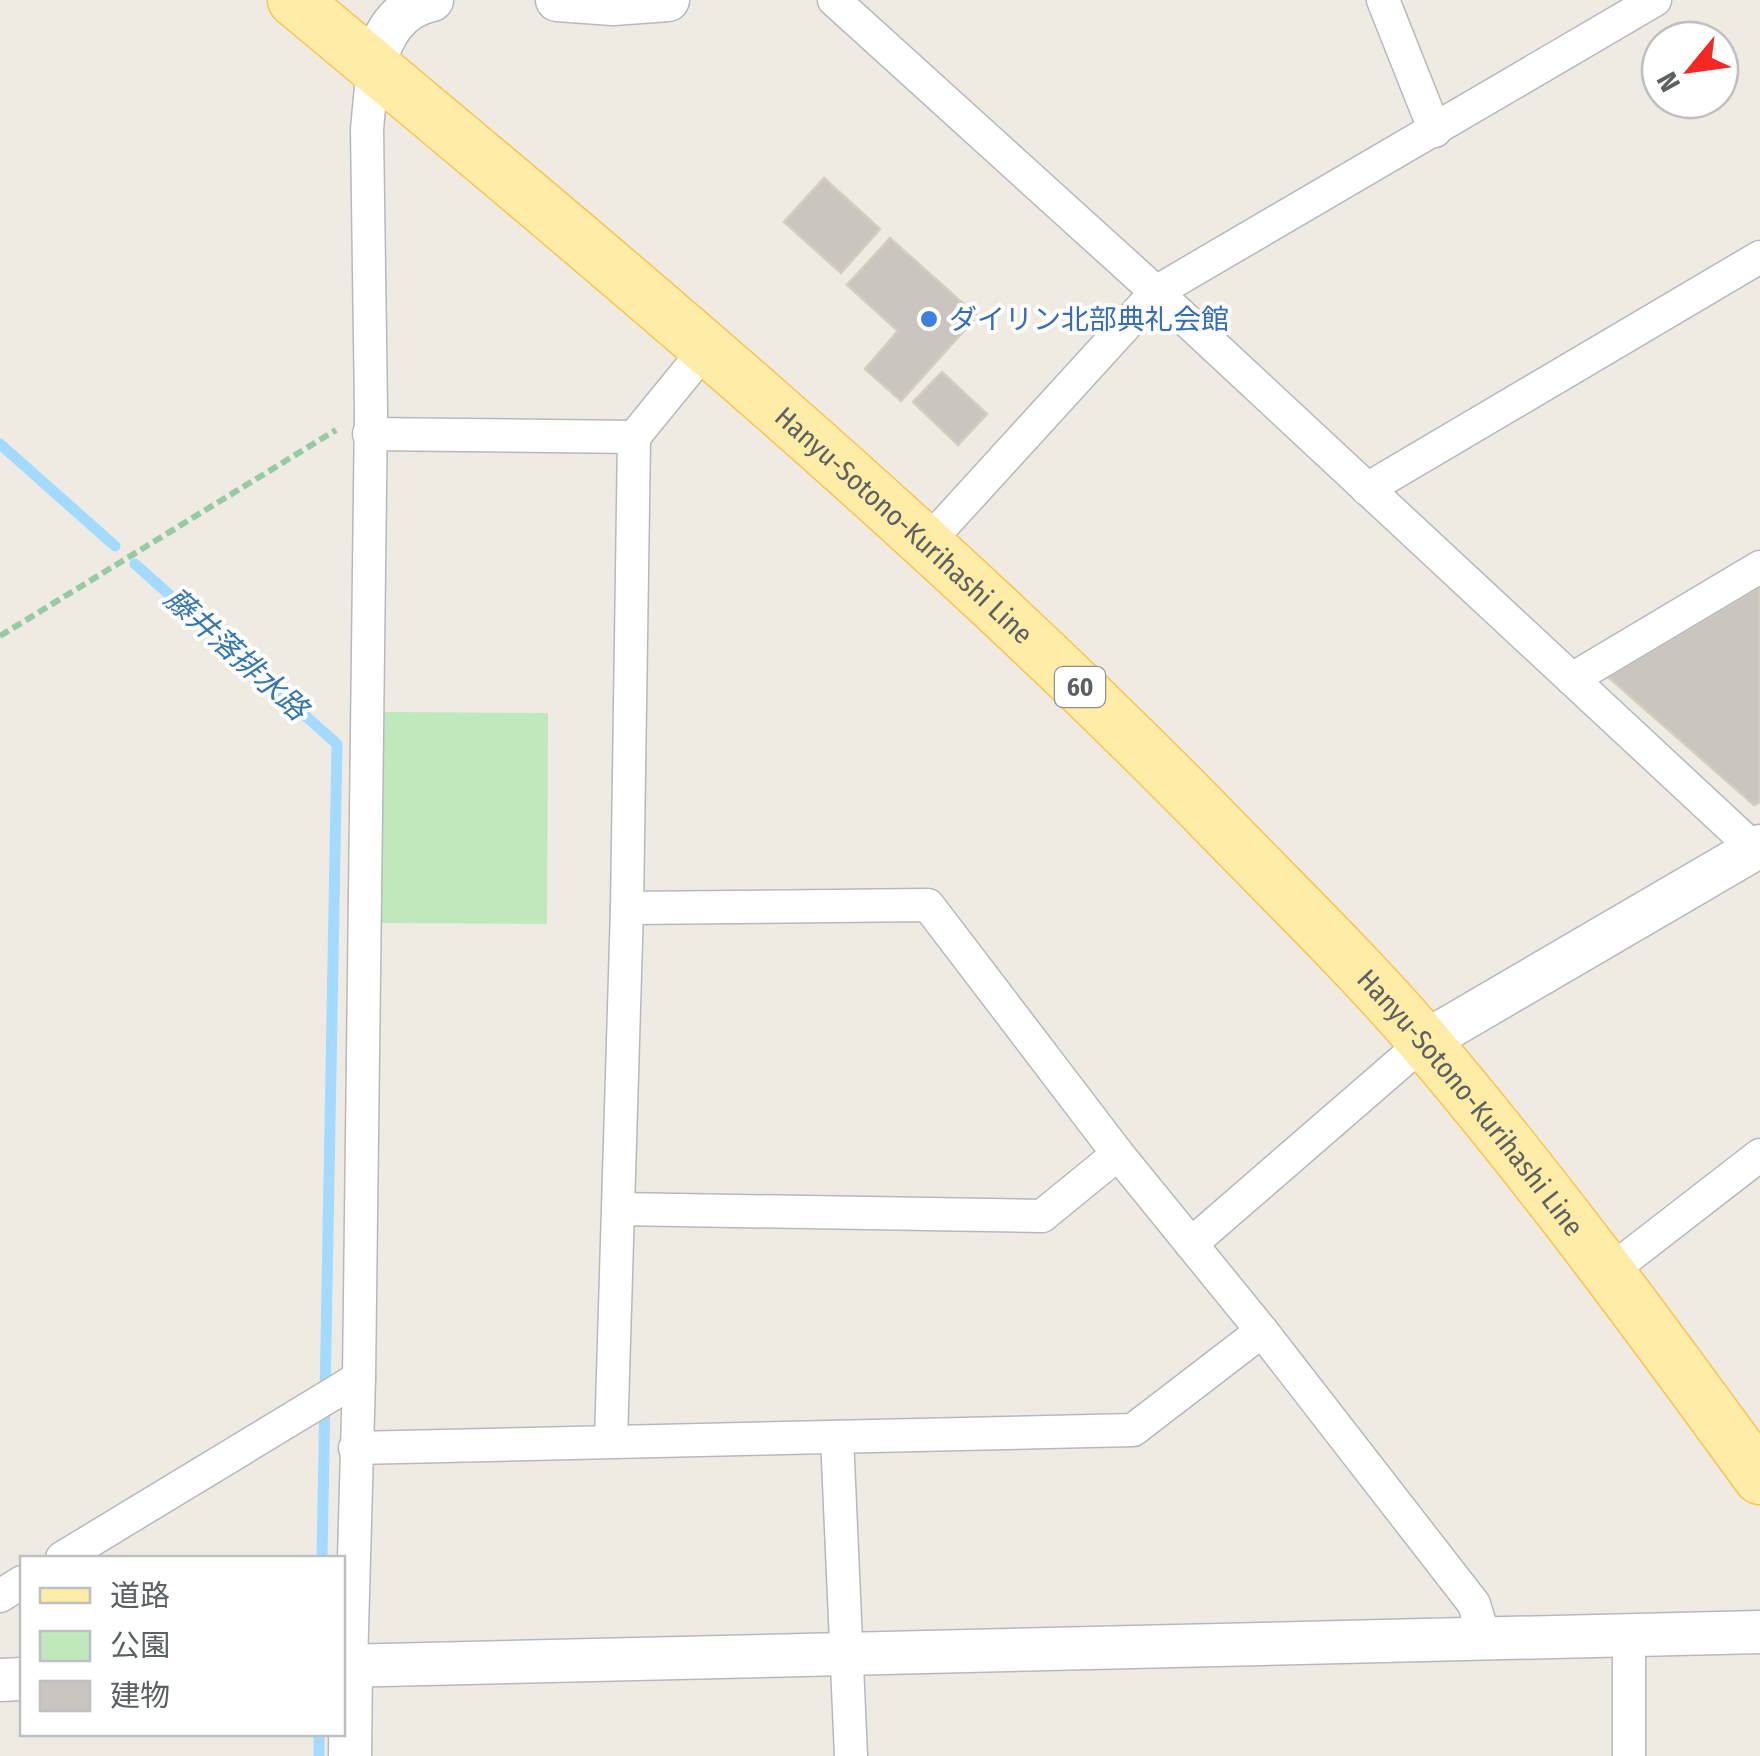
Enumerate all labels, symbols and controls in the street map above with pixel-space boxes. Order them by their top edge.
north arrow [1640,20,1740,120]
text: N [1650,67,1687,97]
place label: ダイリン北部典礼会館 [949,303,1229,336]
marker: ダイリン北部典礼会館 [918,308,940,330]
street label: Hanyu-Sotono-Kurihashi Line [768,400,1039,651]
water label: 藤井落排水路 [157,580,317,730]
road number: 60 [1055,667,1105,707]
street label: Hanyu-Sotono-Kurihashi Line [1350,963,1590,1243]
legend [20,1556,345,1736]
text: 道路 [110,1578,170,1614]
text: 公園 [110,1628,170,1664]
text: 建物 [110,1678,170,1714]

